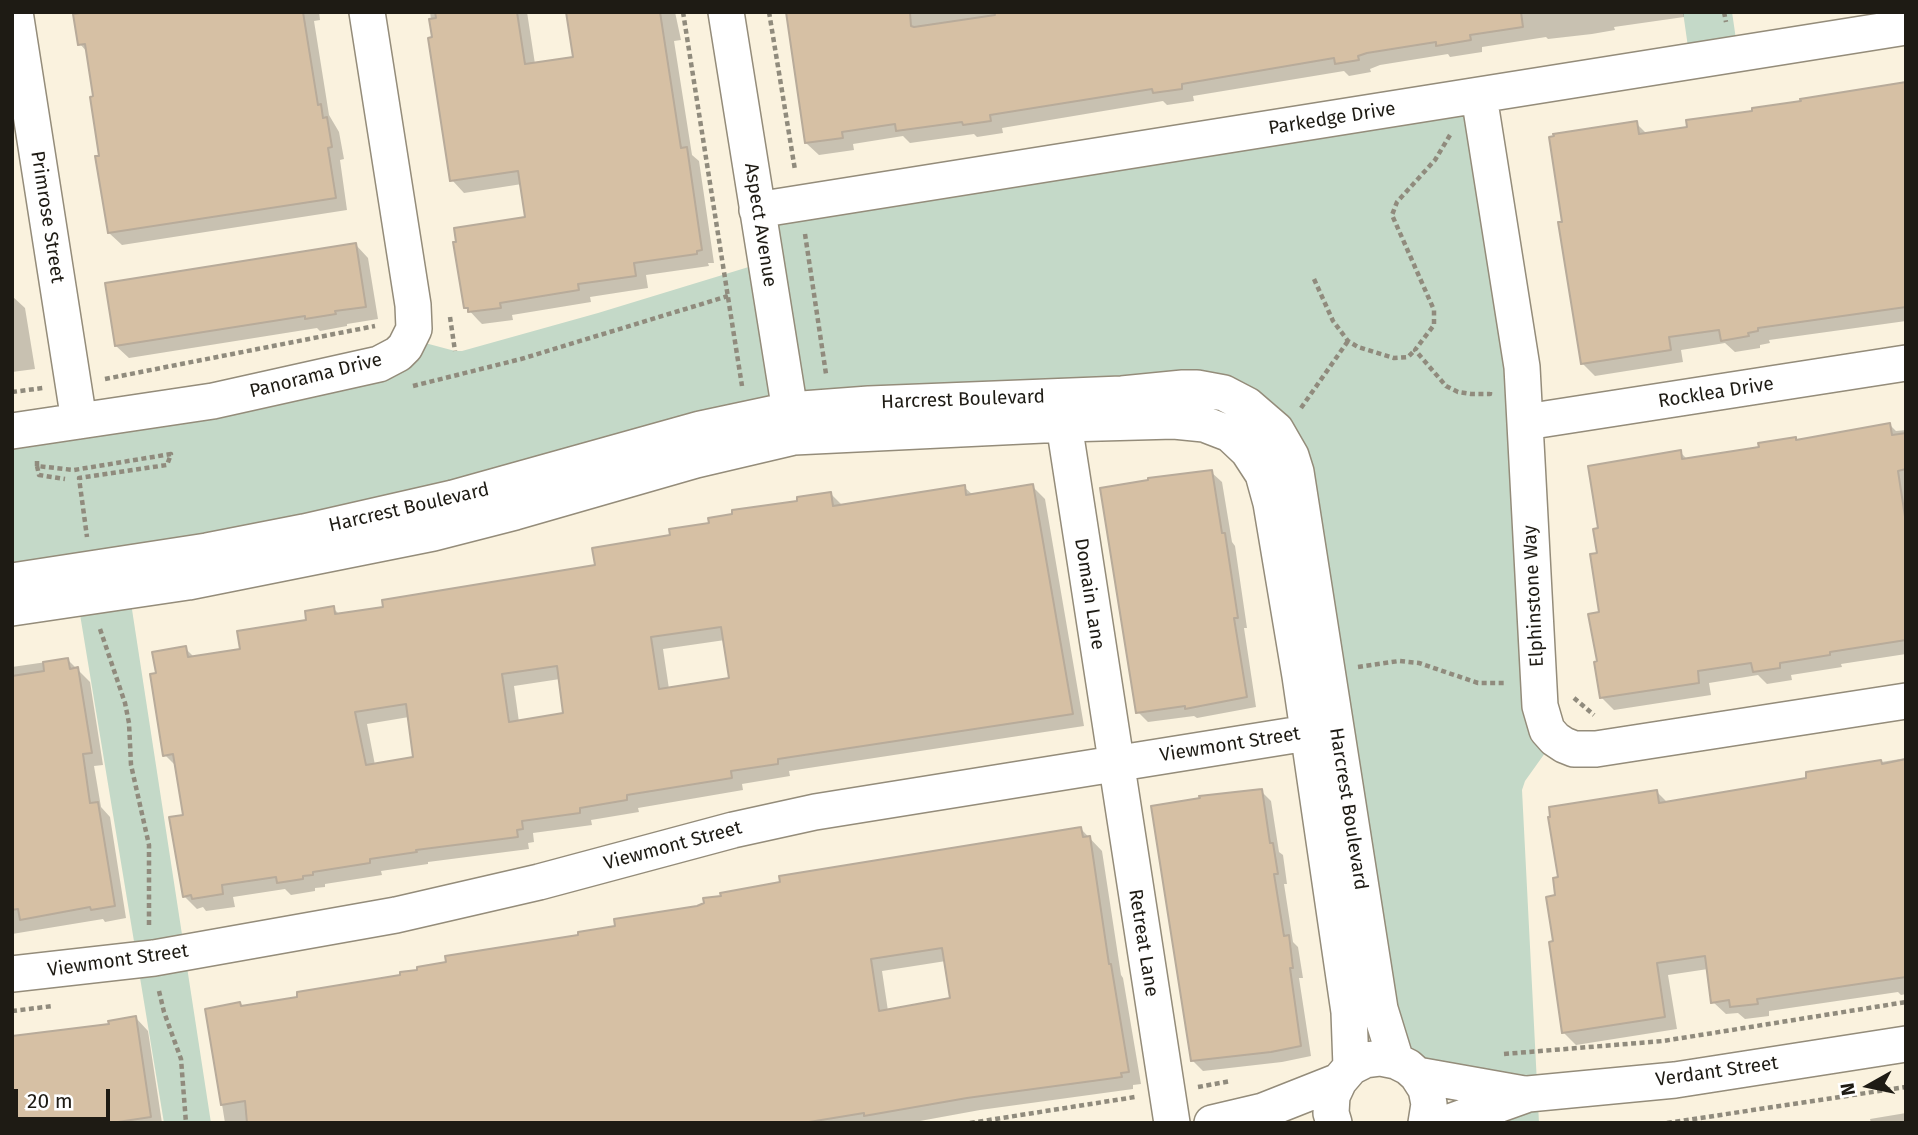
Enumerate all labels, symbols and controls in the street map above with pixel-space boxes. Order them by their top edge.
street label: Parkedge Drive [1267,98,1397,140]
street label: Primrose Street [25,149,69,285]
street label: Aspect Avenue [739,161,781,289]
street label: Panorama Drive [247,349,385,403]
street label: Rocklea Drive [1657,373,1775,413]
street label: Harcrest Boulevard [881,386,1045,414]
street label: Harcrest Boulevard [327,478,491,538]
street label: Elphinstone Way [1519,524,1549,668]
street label: Domain Lane [1069,537,1109,651]
street label: Viewmont Street [1158,723,1302,767]
street label: Harcrest Boulevard [1324,726,1372,892]
street label: Viewmont Street [602,817,744,875]
street label: Retreat Lane [1123,888,1163,998]
street label: Viewmont Street [46,940,190,982]
north arrow [1834,1051,1904,1121]
street label: Verdant Street [1654,1052,1780,1092]
scale bar [18,1076,114,1120]
text: N [1835,1081,1860,1097]
text: 20 m [27,1088,73,1114]

